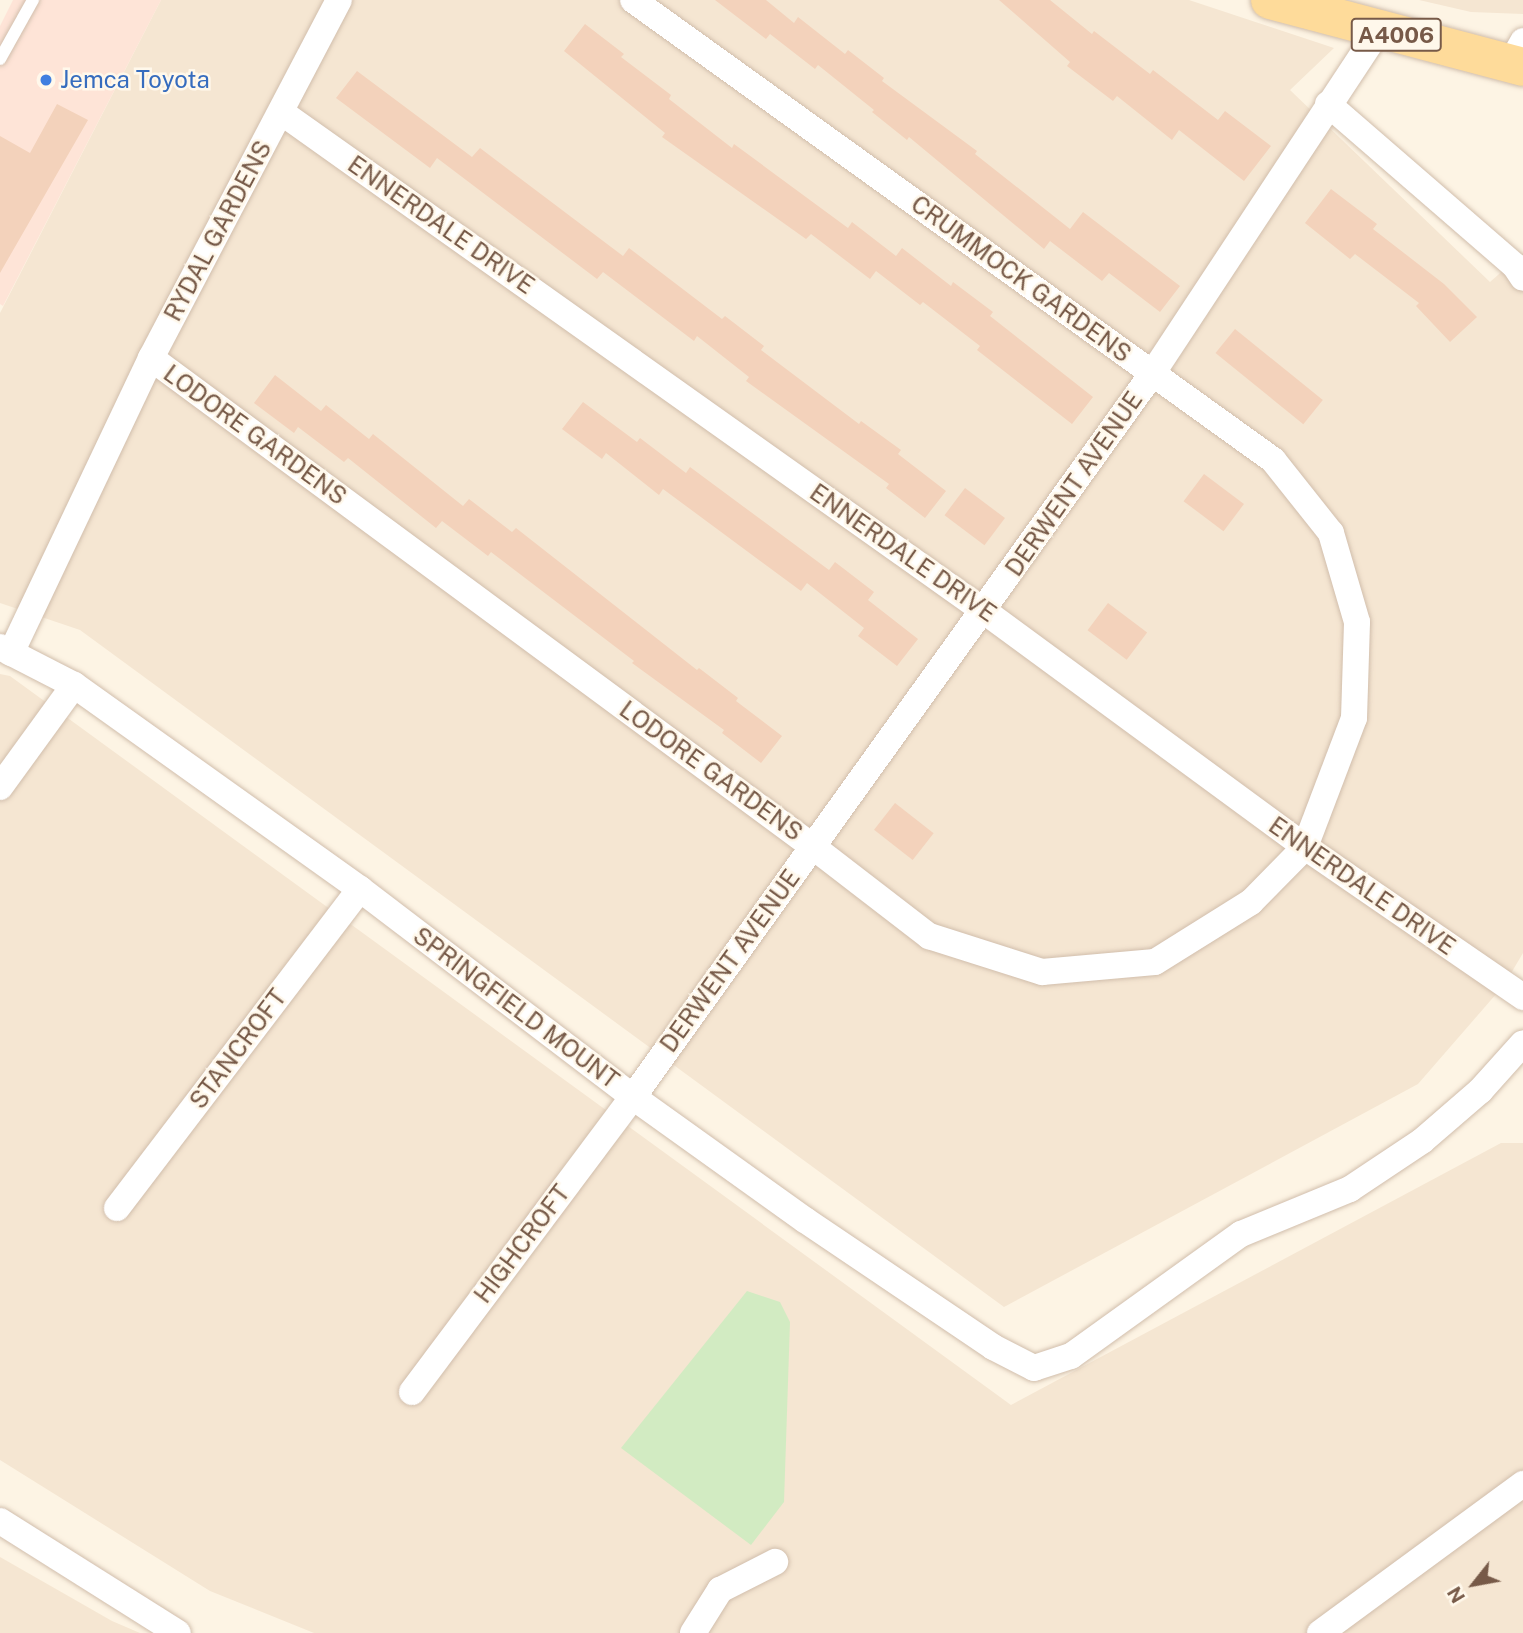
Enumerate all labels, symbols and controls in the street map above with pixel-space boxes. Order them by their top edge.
road number: A4006 [1350,16,1442,54]
place label: Jemca Toyota [60,66,210,94]
marker: Jemca Toyota [38,72,54,88]
street label: RYDAL GARDENS [158,136,278,326]
street label: ENNERDALE DRIVE [342,150,540,300]
street label: CRUMMOCK GARDENS [905,190,1137,368]
street label: LODORE GARDENS [158,359,352,511]
street label: DERWENT AVENUE [1000,386,1148,582]
street label: ENNERDALE DRIVE [804,478,1002,628]
street label: LODORE GARDENS [614,695,808,847]
street label: ENNERDALE DRIVE [1263,811,1461,961]
street label: DERWENT AVENUE [654,864,806,1058]
street label: SPRINGFIELD MOUNT [407,921,625,1095]
street label: STANCROFT [184,984,292,1114]
street label: HIGHCROFT [468,1179,576,1309]
north arrow [1439,1549,1509,1619]
text: N [1443,1583,1469,1607]

